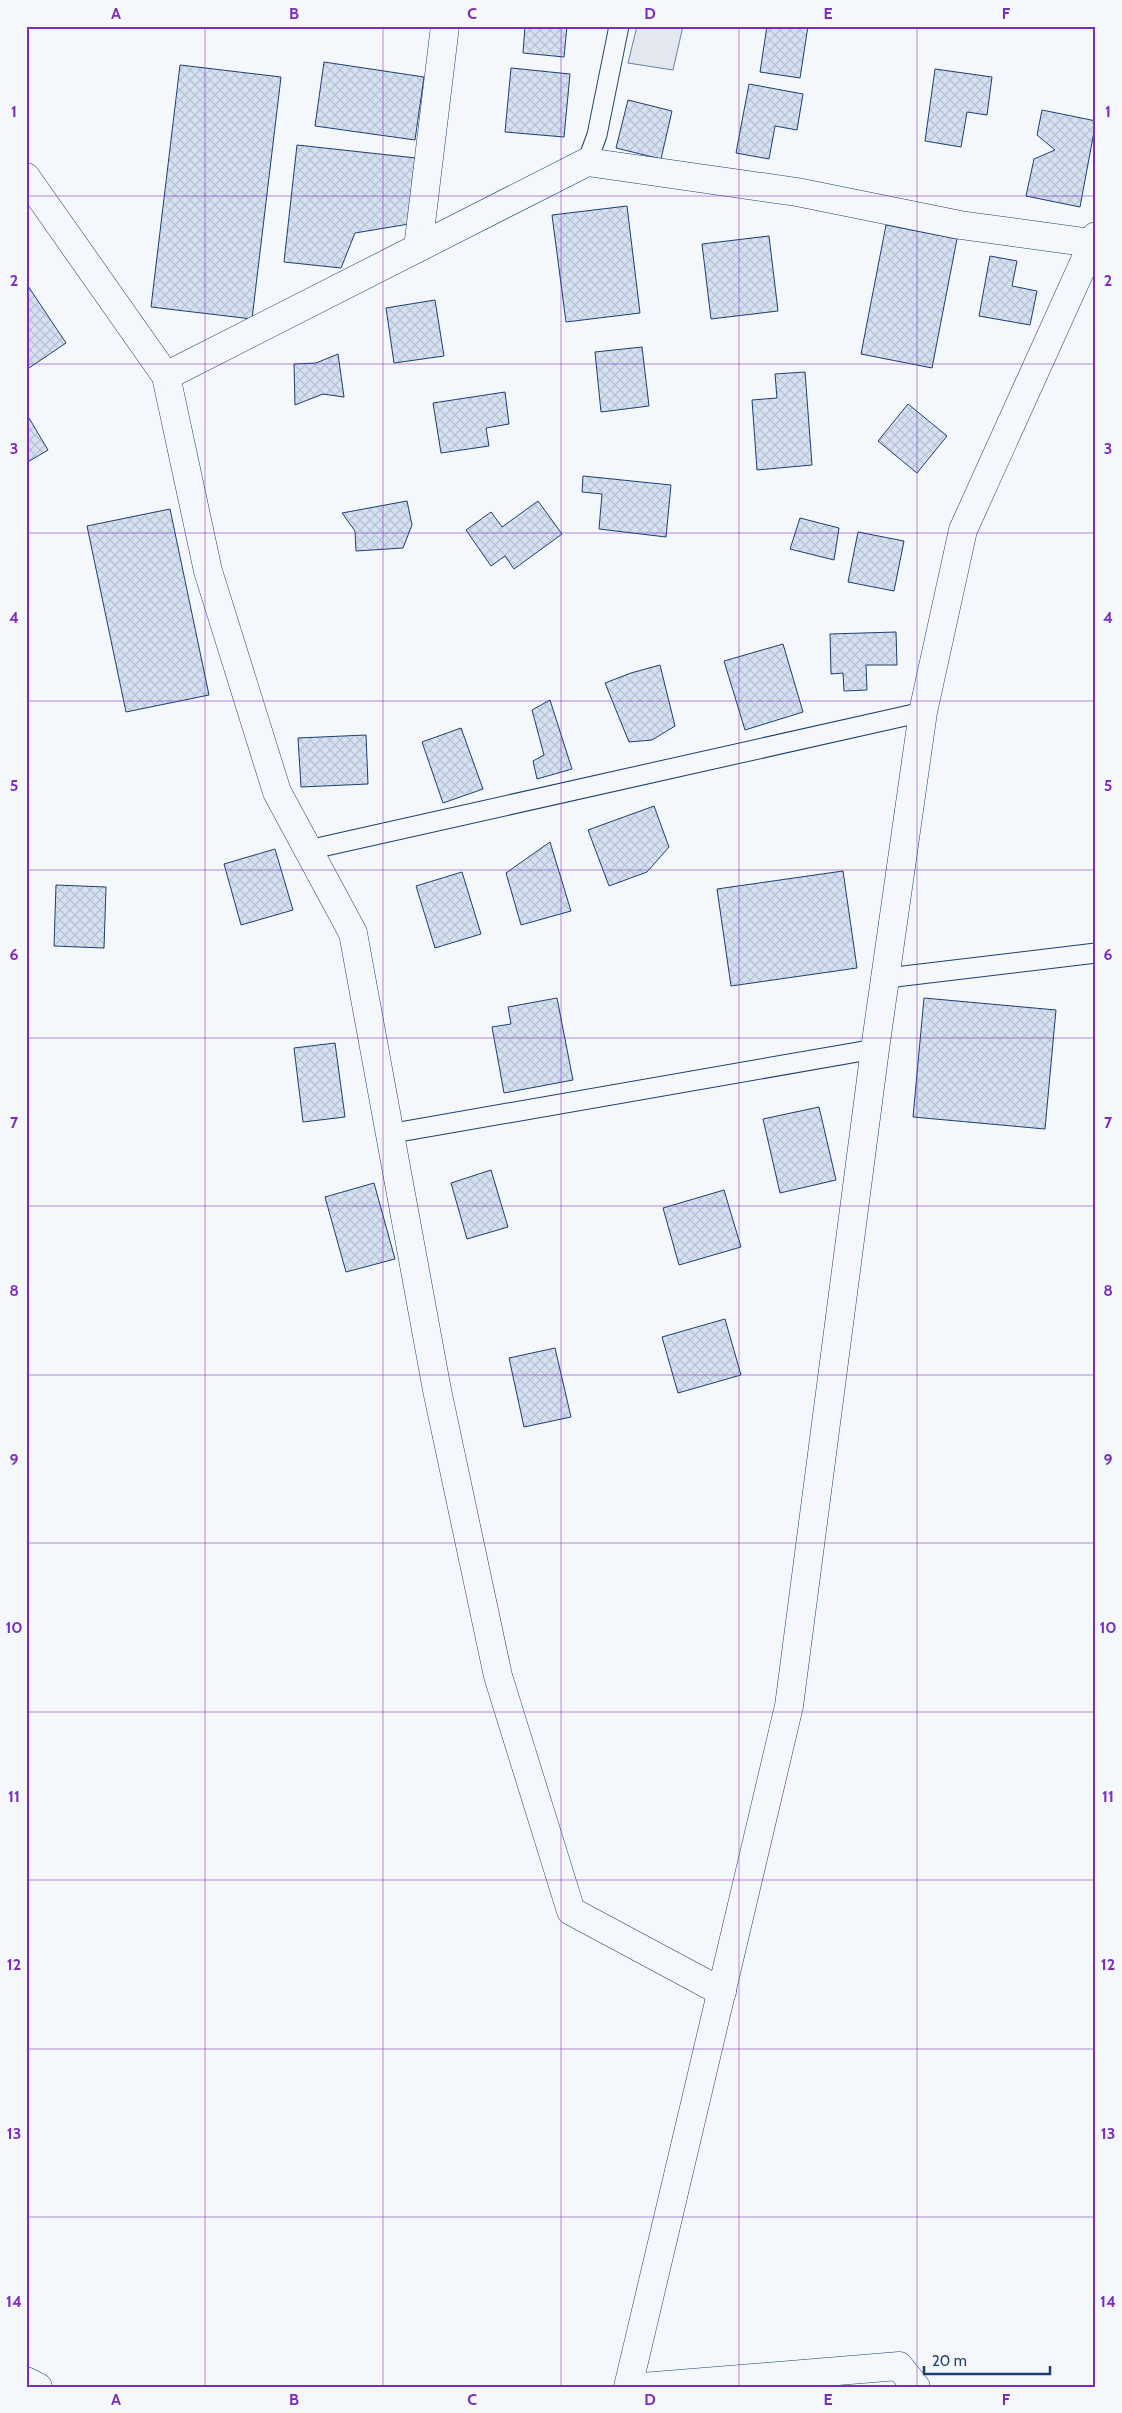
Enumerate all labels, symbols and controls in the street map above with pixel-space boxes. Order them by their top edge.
text: A [111,4,121,23]
text: B [289,4,299,23]
text: C [467,4,477,23]
text: D [644,4,656,23]
text: E [823,4,833,23]
text: F [1002,4,1011,23]
text: 1 [11,102,17,121]
text: 1 [1105,102,1111,121]
text: 2 [10,271,18,290]
text: 2 [1104,271,1112,290]
text: 3 [10,439,18,458]
text: 3 [1104,439,1112,458]
text: 4 [9,608,19,627]
text: 4 [1103,608,1113,627]
text: 5 [10,776,18,795]
text: 5 [1104,776,1112,795]
text: 6 [10,945,19,964]
text: 6 [1104,945,1113,964]
text: 7 [10,1113,19,1132]
text: 7 [1104,1113,1113,1132]
text: 8 [9,1281,19,1300]
text: 8 [1103,1281,1113,1300]
text: 9 [10,1450,19,1469]
text: 9 [1104,1450,1113,1469]
text: 10 [5,1618,23,1637]
text: 10 [1099,1618,1117,1637]
text: 11 [8,1787,20,1806]
text: 11 [1102,1787,1114,1806]
text: 12 [7,1955,21,1974]
text: 12 [1101,1955,1115,1974]
text: 13 [7,2124,21,2143]
text: 13 [1101,2124,1115,2143]
text: 14 [6,2292,22,2311]
text: 14 [1100,2292,1116,2311]
scale bar [924,2343,1051,2375]
text: 20 m [932,2352,967,2370]
text: A [111,2390,121,2409]
text: B [289,2390,299,2409]
text: C [467,2390,477,2409]
text: D [644,2390,656,2409]
text: E [823,2390,833,2409]
text: F [1002,2390,1011,2409]

